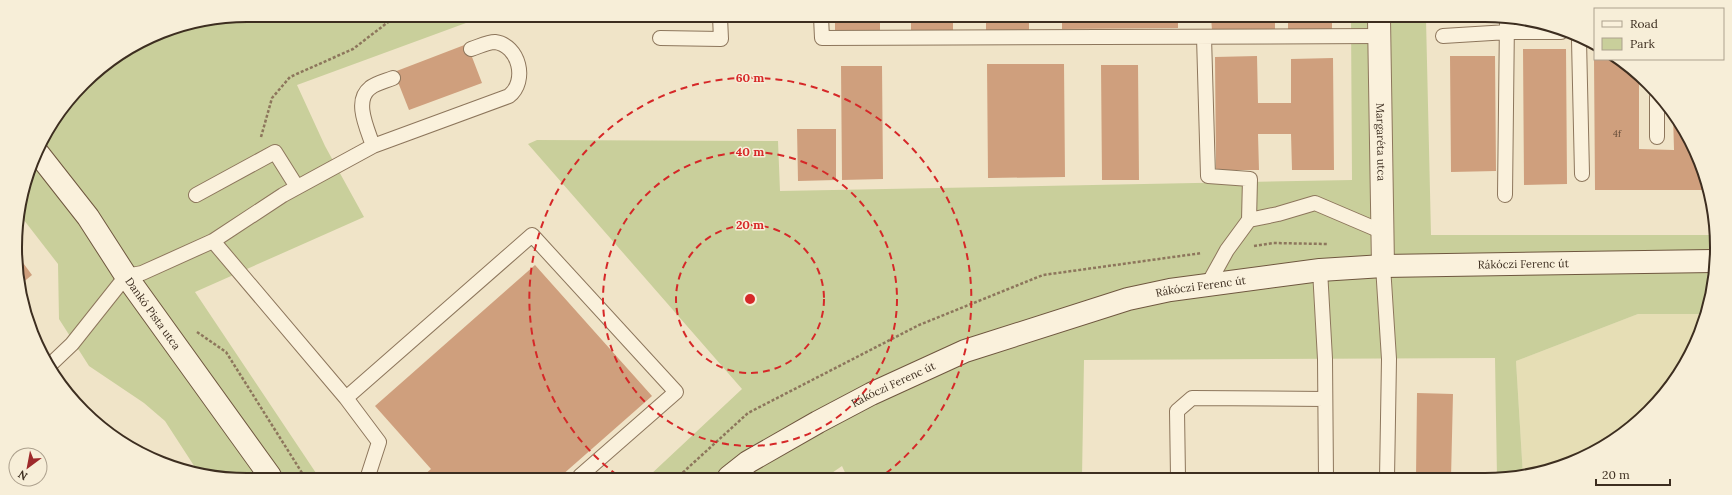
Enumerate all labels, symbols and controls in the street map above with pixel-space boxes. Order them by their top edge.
legend [1594,8,1724,60]
text: Road [1630,16,1658,31]
text: Park [1630,36,1656,51]
text: 60 m [736,70,764,85]
street label: Margaréta utca [1373,103,1389,181]
house number: 4f [1613,128,1622,139]
text: 40 m [736,144,764,159]
text: 20 m [736,217,764,232]
street label: Rákóczi Ferenc út [1478,256,1570,272]
street label: Rákóczi Ferenc út [1154,273,1247,300]
street label: Dankó Pista utca [122,275,184,353]
centre of rings [743,292,757,306]
street label: Rákóczi Ferenc út [849,358,938,410]
north arrow [8,447,48,487]
scale bar [1596,461,1670,487]
text: N [15,467,30,484]
text: 20 m [1602,467,1630,482]

